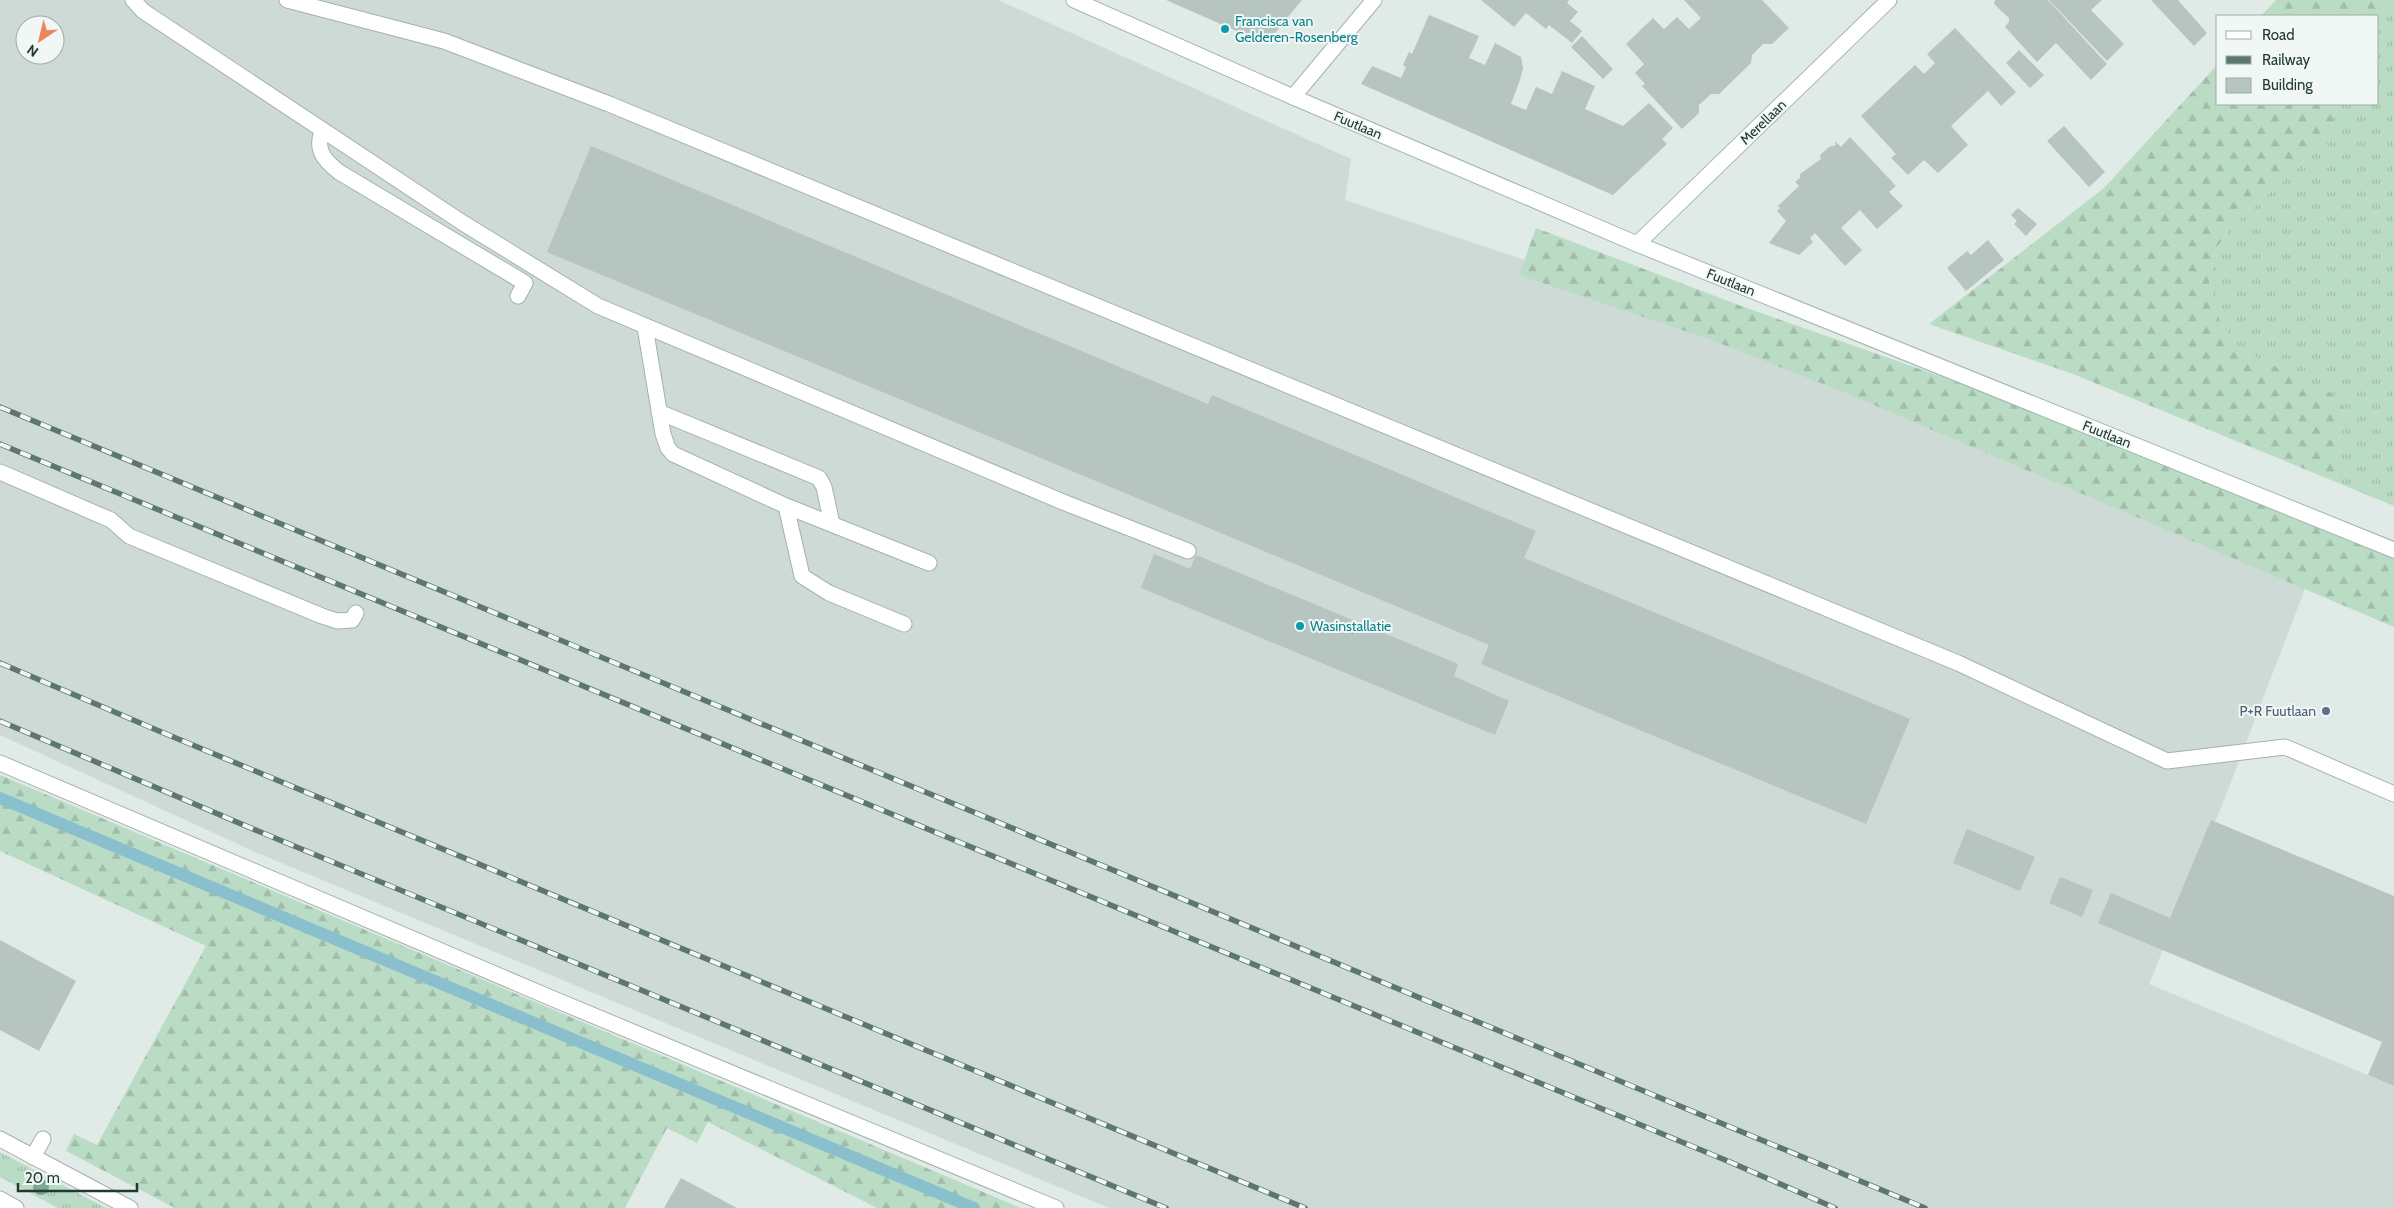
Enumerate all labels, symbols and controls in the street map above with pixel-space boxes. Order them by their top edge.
place label: Francisca van Gelderen-Rosenberg [1235,12,1359,46]
north arrow [15,15,65,65]
legend [2216,15,2379,105]
marker: Francisca van Gelderen-Rosenberg [1219,23,1231,35]
text: Road [2262,26,2295,44]
text: N [23,40,42,61]
text: Railway [2262,51,2311,69]
text: Building [2262,76,2313,94]
street label: Merellaan [1736,95,1790,148]
street label: Fuutlaan [1331,107,1385,143]
street label: Fuutlaan [1704,264,1758,300]
street label: Fuutlaan [2080,416,2134,452]
place label: Wasinstallatie [1310,617,1391,635]
marker: Wasinstallatie [1294,620,1306,632]
place label: P+R Fuutlaan [2239,702,2316,720]
marker: P+R Fuutlaan [2320,705,2332,717]
scale bar [18,1160,136,1192]
text: 20 m [25,1169,60,1187]

